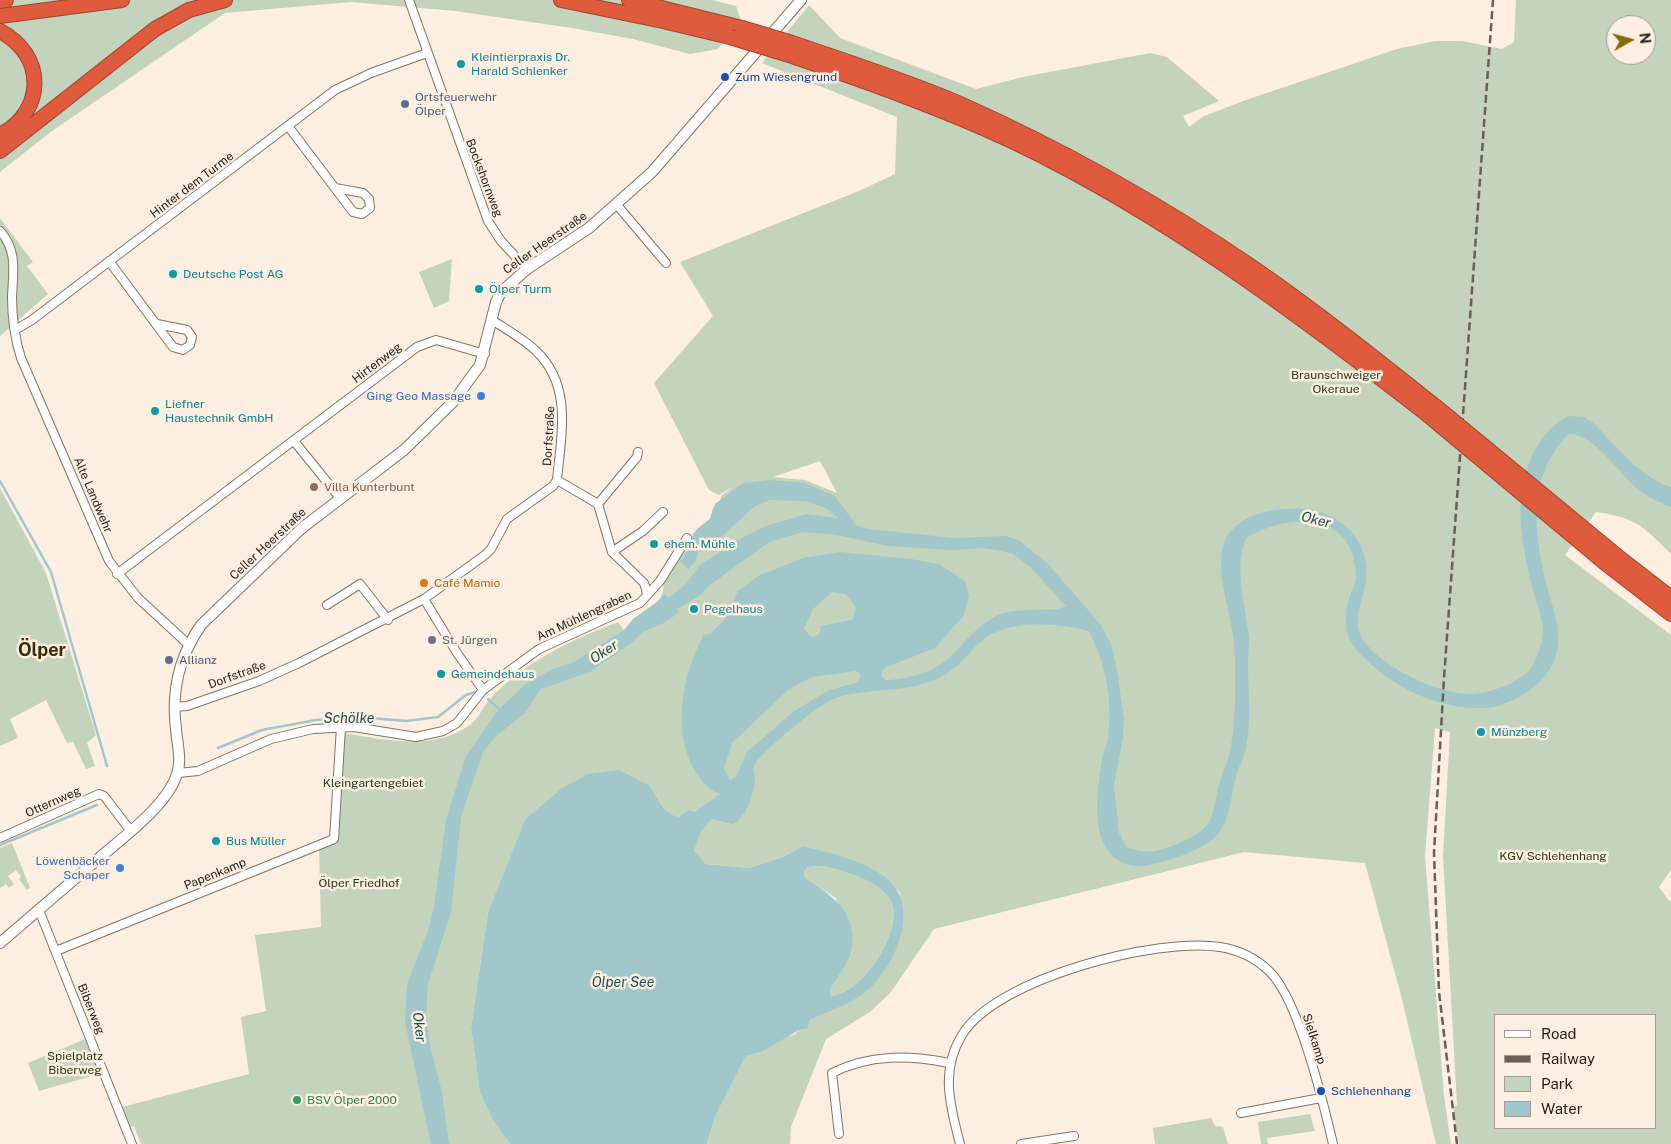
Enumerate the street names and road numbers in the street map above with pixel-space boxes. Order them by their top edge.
street label: Bockshornweg [462,137,506,219]
street label: Hinter dem Turme [148,149,236,221]
street label: Celler Heerstraße [500,209,590,277]
street label: Hirtenweg [349,340,405,386]
street label: Dorfstraße [540,406,558,466]
street label: Alte Landwehr [71,455,115,535]
street label: Celler Heerstraße [227,505,309,583]
street label: Am Mühlengraben [534,588,634,644]
street label: Dorfstraße [206,658,268,692]
street label: Otternweg [23,783,83,821]
street label: Papenkamp [182,855,248,893]
street label: Biberweg [74,982,108,1036]
street label: Sielkamp [1299,1012,1329,1066]

